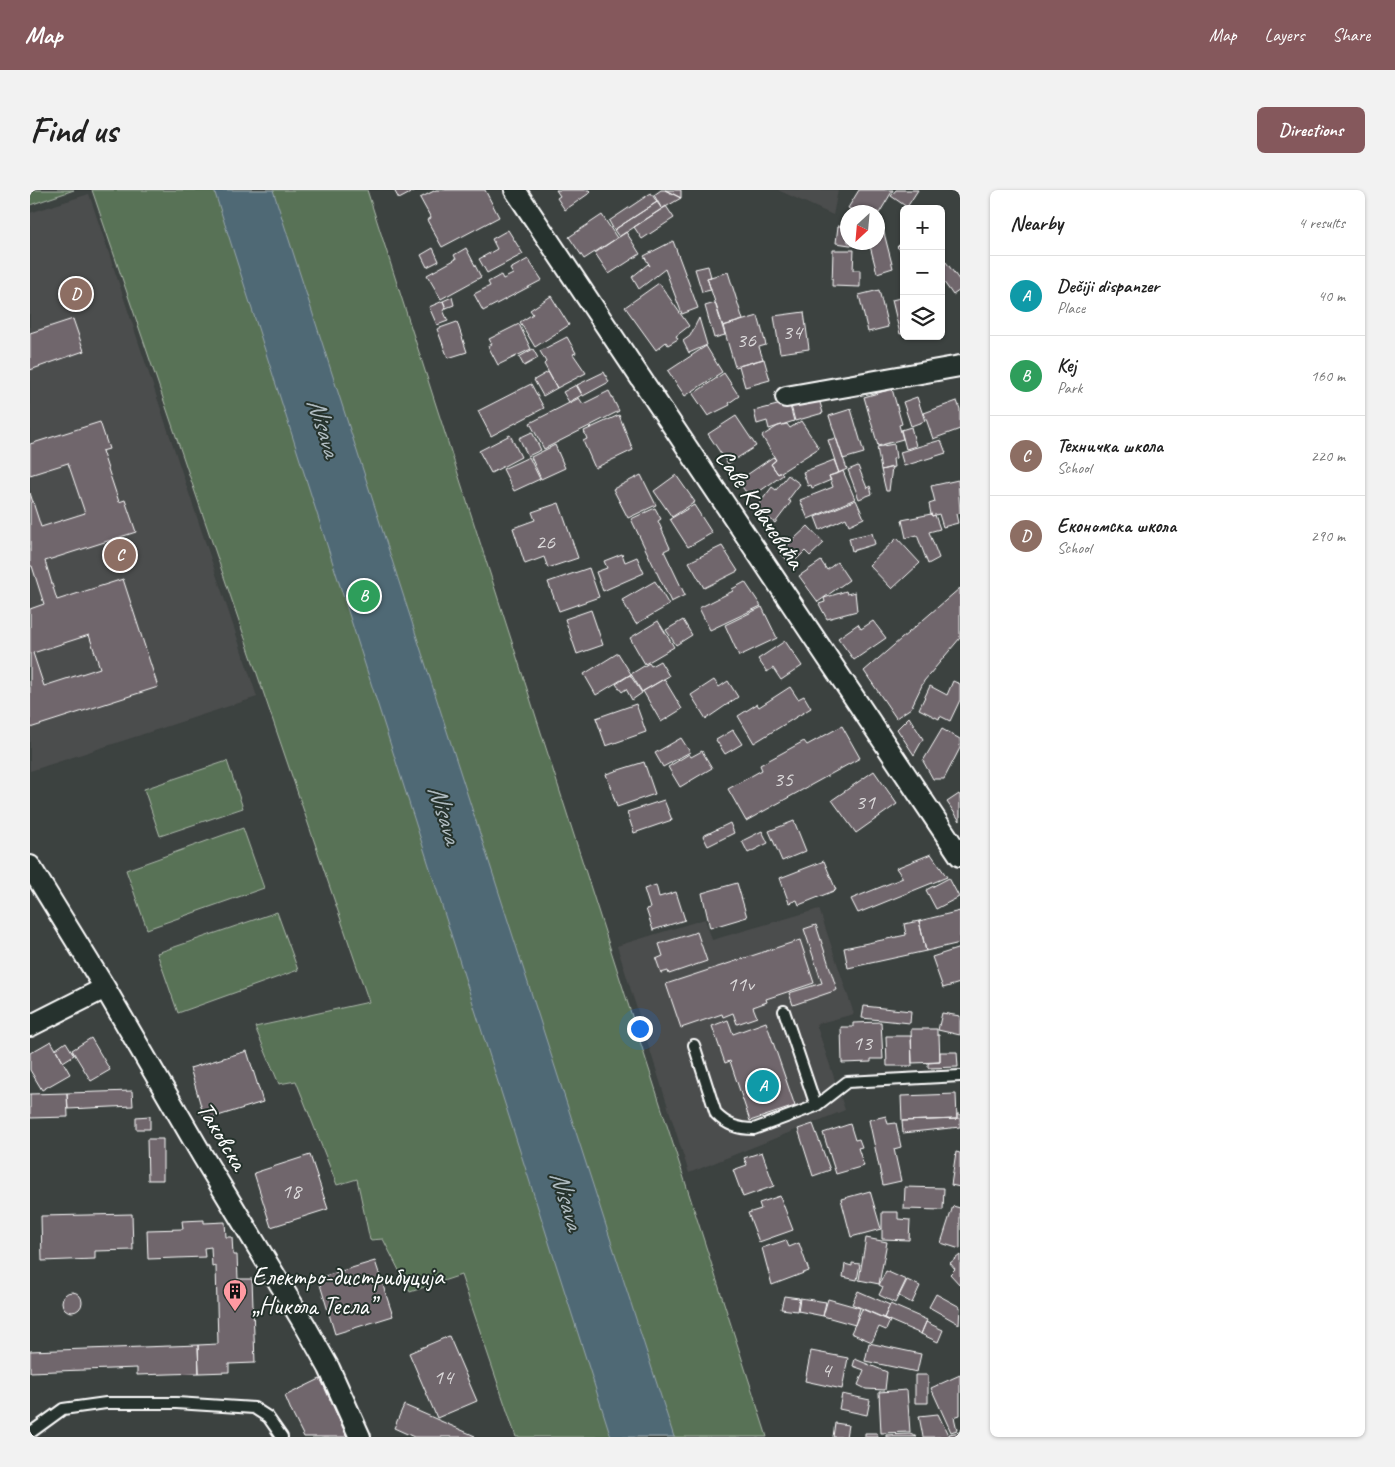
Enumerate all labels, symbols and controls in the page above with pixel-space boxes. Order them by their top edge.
text: Map [25,20,62,50]
text: Map [1209,24,1237,46]
text: Layers [1265,24,1304,46]
text: Share [1332,24,1370,46]
button: Directions [1257,107,1365,153]
text: Find us [30,108,117,153]
north arrow [840,205,885,250]
map controls [900,205,945,340]
button: + [900,205,945,250]
text: Nearby [1010,210,1063,236]
text: 4 results [1298,213,1345,233]
button: − [900,250,945,295]
text: Dečiji dispanzer [1057,274,1159,298]
pin: D [60,275,92,313]
text: A [1022,286,1030,306]
text: 40 m [1318,286,1345,306]
button: layers [900,295,945,340]
text: Place [1057,298,1085,318]
house number: 34 [782,318,804,346]
house number: 36 [736,326,757,354]
text: Кеј [1057,354,1076,378]
text: B [1022,366,1030,386]
text: 160 m [1311,366,1345,386]
text: Park [1057,378,1082,398]
water label: Nisava [300,394,349,463]
text: Техничка школа [1057,434,1163,458]
street label: Саве Ковачевића [708,443,813,577]
text: C [1022,446,1030,466]
text: 220 m [1311,446,1345,466]
text: School [1057,458,1091,478]
text: Економска школа [1057,514,1176,538]
text: D [1021,526,1031,546]
text: 290 m [1311,526,1345,546]
house number: 26 [535,528,556,556]
pin: C [104,536,136,574]
text: School [1057,538,1091,558]
pin: B [348,577,380,615]
house number: 35 [773,765,794,793]
water label: Nisava [421,781,470,850]
house number: 31 [855,788,876,816]
house number: 11v [726,970,756,998]
your location [627,1016,653,1042]
house number: 13 [852,1029,874,1057]
pin: A [747,1067,779,1105]
street label: Таковска [189,1096,256,1178]
water label: Nisava [543,1167,592,1236]
house number: 18 [281,1177,303,1205]
place label: Електро-дистрибуција „Никола Тесла” [252,1261,446,1322]
building icon: Електро-дистрибуција „Никола Тесла” [222,1278,248,1312]
house number: 4 [821,1356,833,1384]
house number: 14 [433,1363,455,1391]

